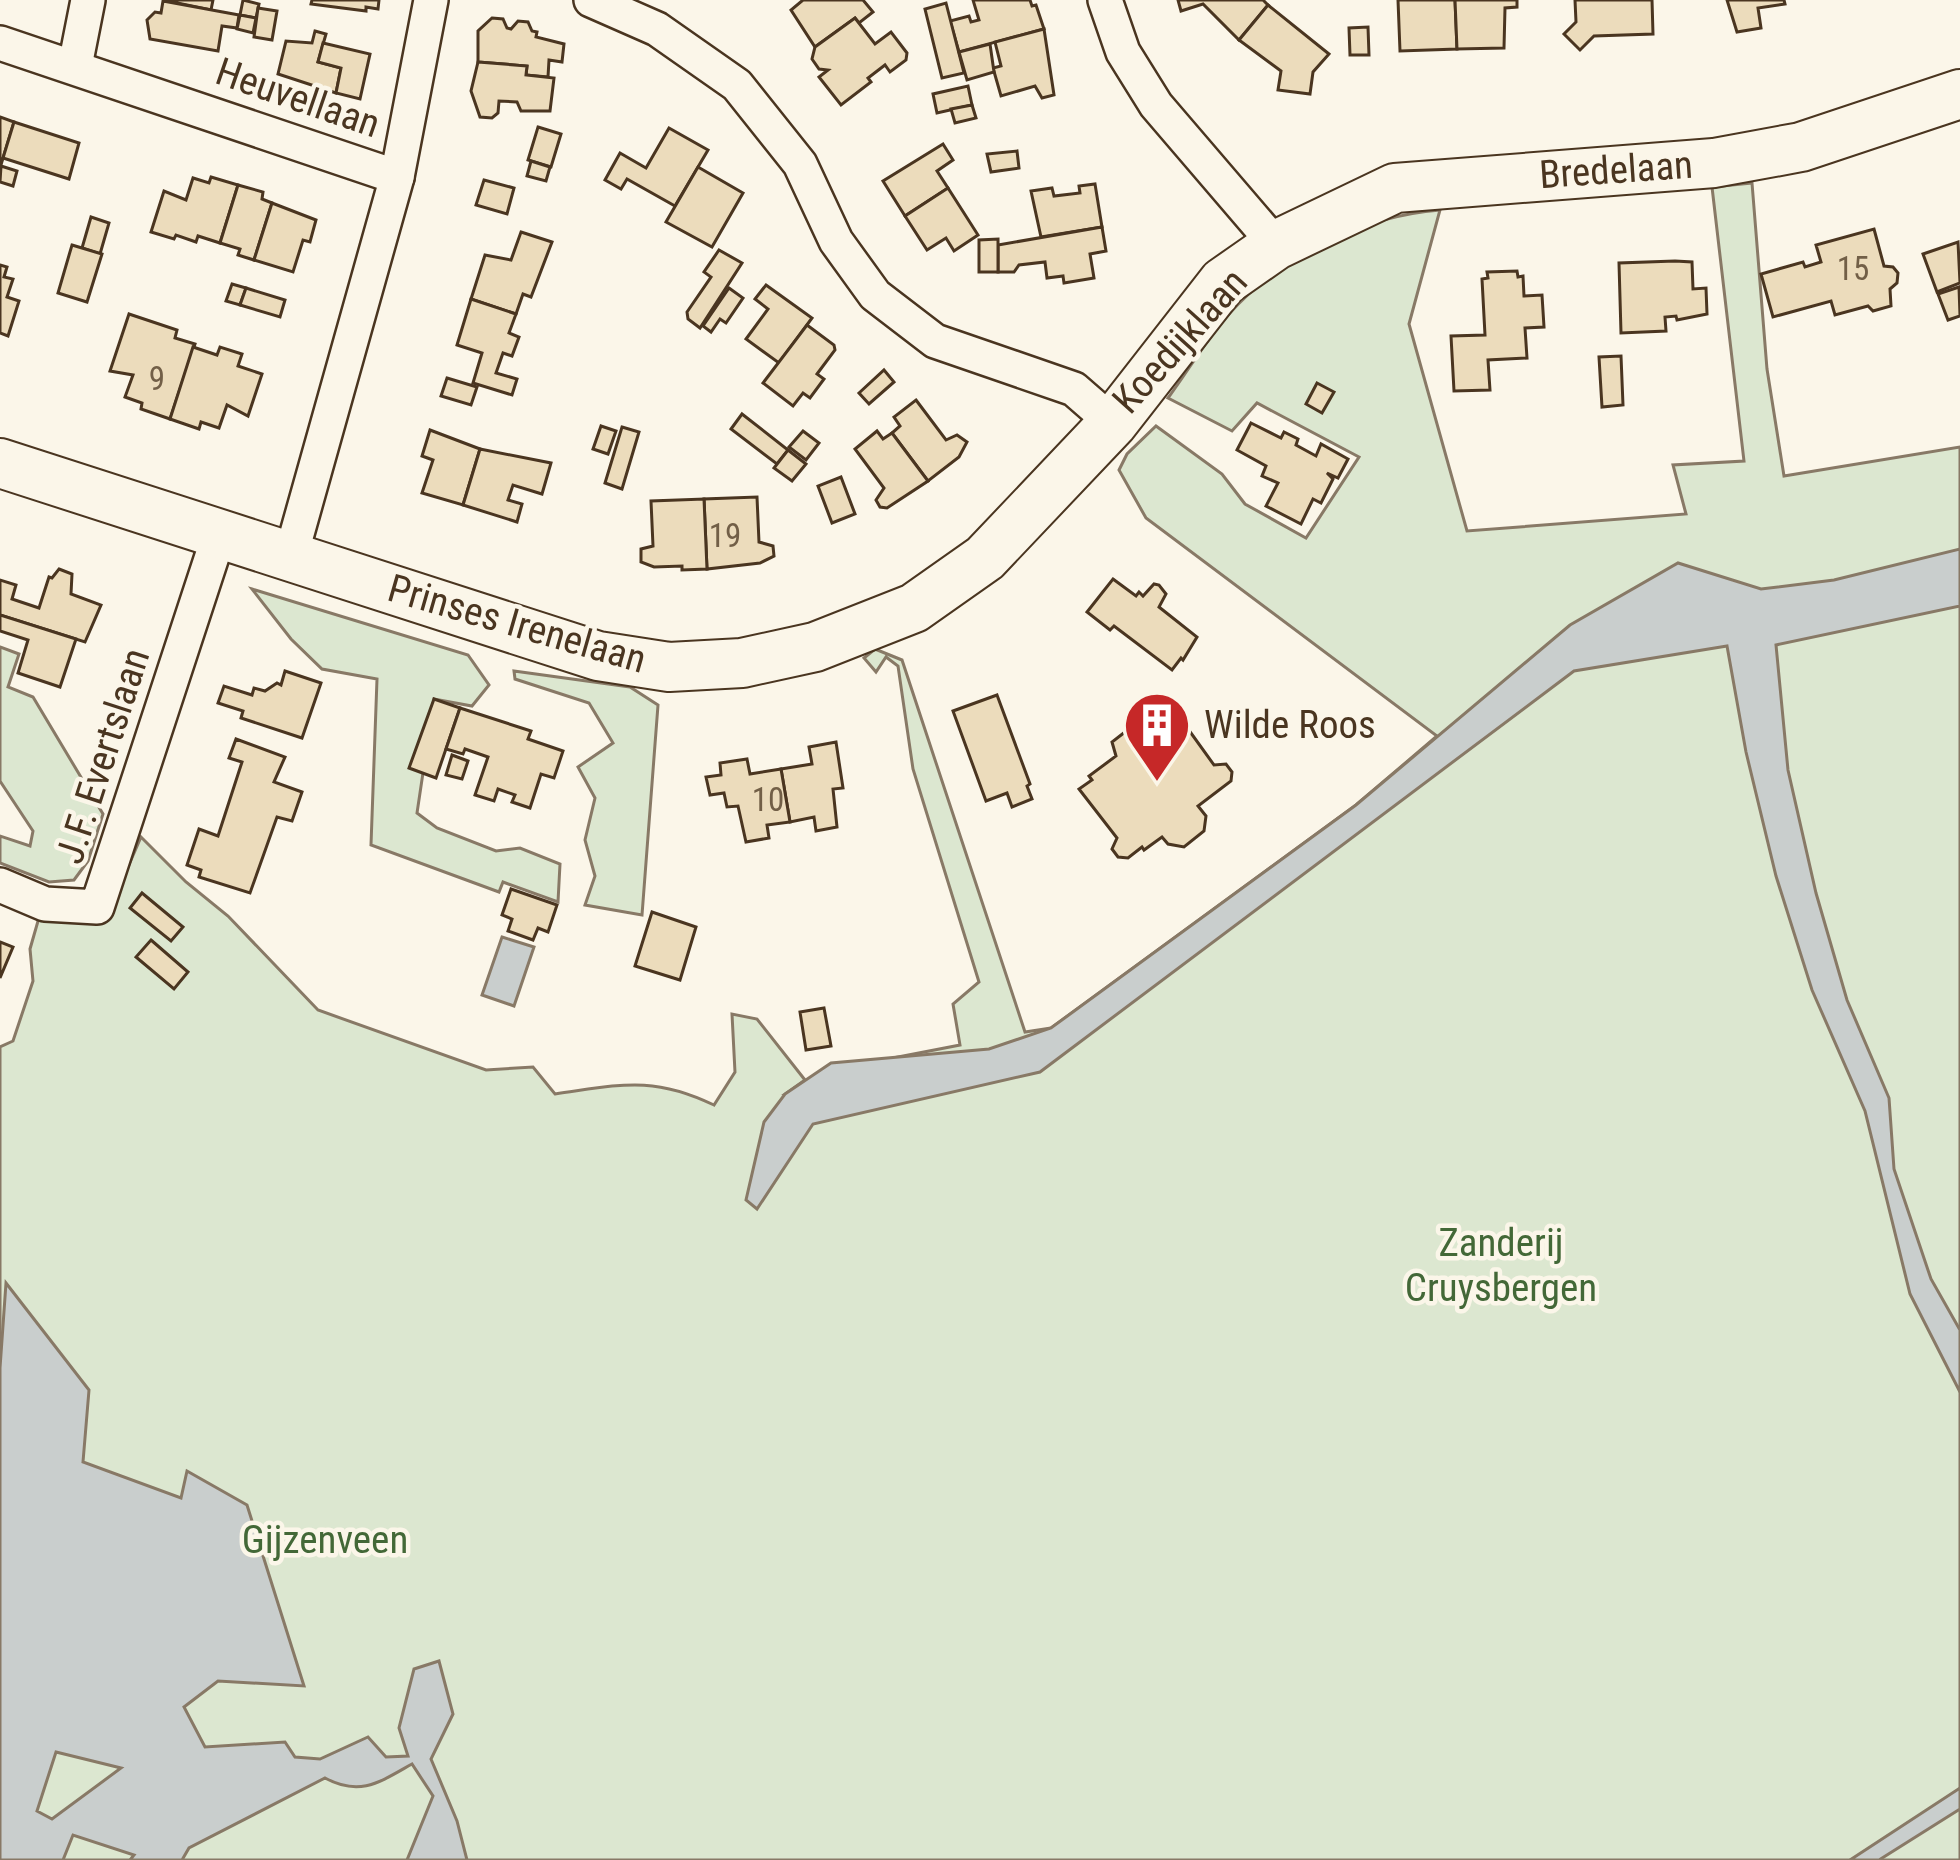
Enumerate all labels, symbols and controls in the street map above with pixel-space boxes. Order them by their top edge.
street label: Heuvellaan [210,49,386,147]
street label: Bredelaan [1538,142,1694,198]
house number: 15 [1837,249,1869,288]
street label: Koedijklaan [1103,259,1257,423]
house number: 9 [149,359,165,398]
house number: 19 [709,516,741,555]
street label: Prinses Irenelaan [383,565,651,683]
street label: J.F. Evertslaan [47,643,159,869]
building icon: Wilde Roos [1122,690,1192,784]
place label: Wilde Roos [1204,702,1376,748]
house number: 10 [752,780,784,819]
park label: Zanderij Cruysbergen [1405,1220,1597,1311]
park label: Gijzenveen [242,1517,408,1563]

